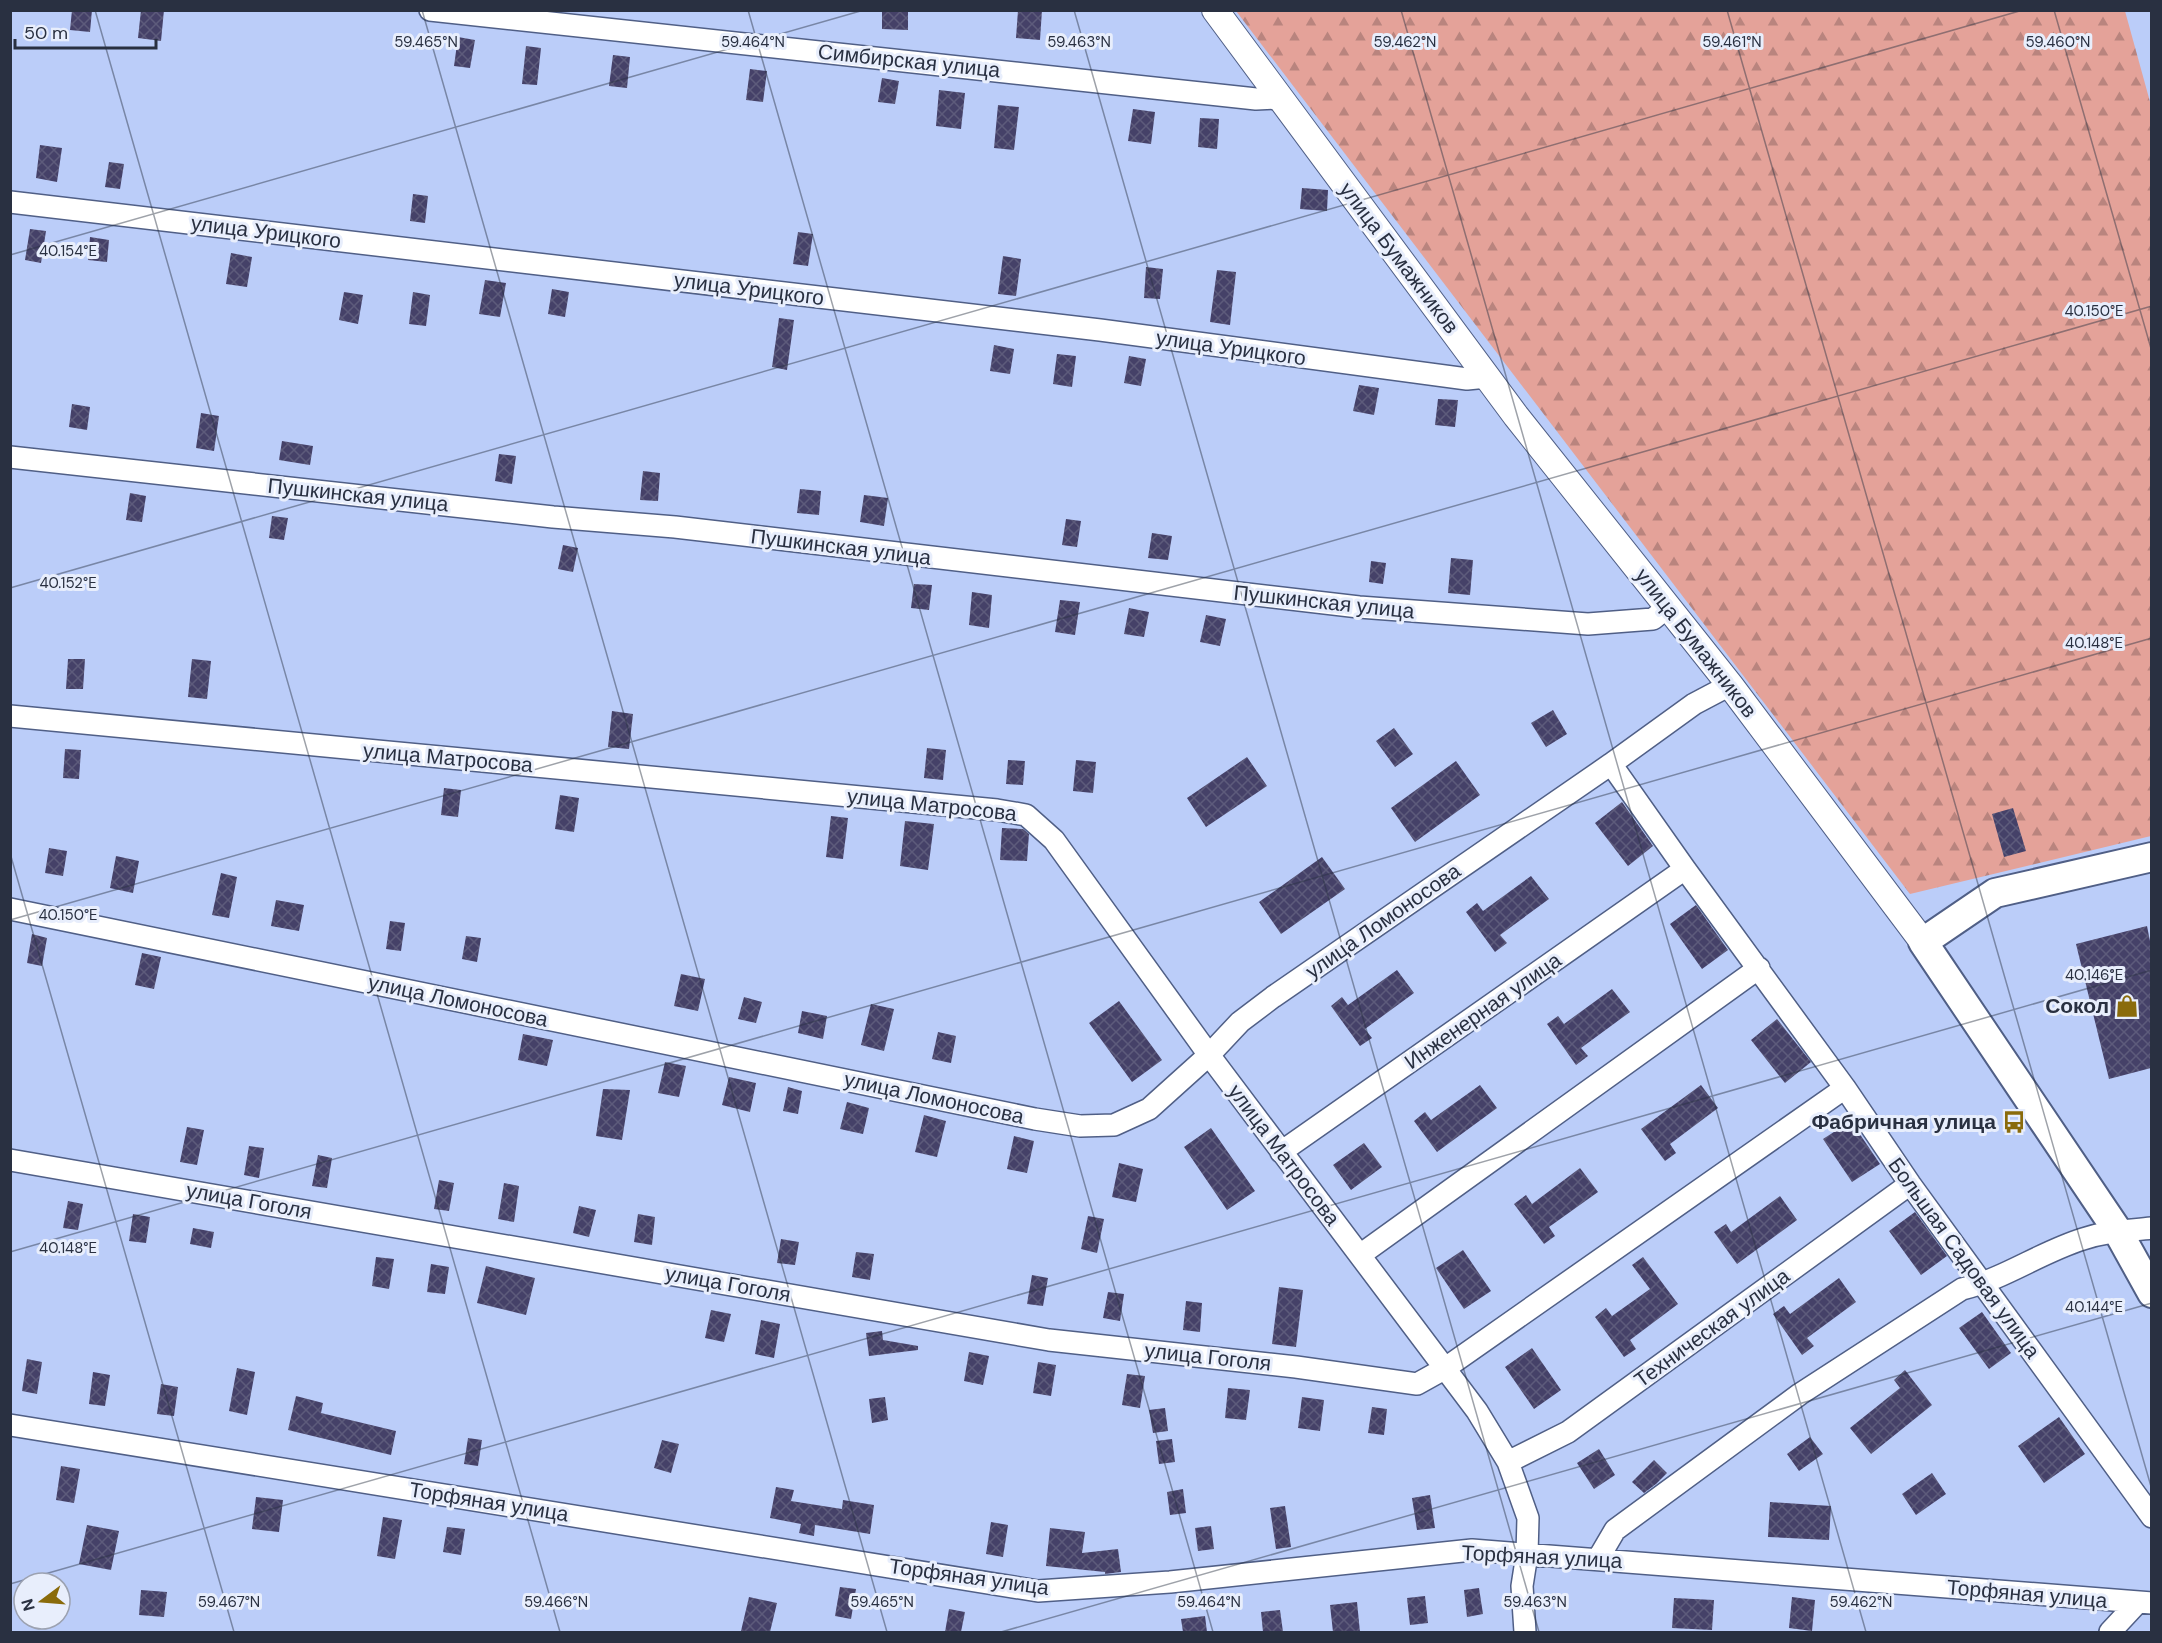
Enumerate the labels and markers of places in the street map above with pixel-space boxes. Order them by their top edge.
place label: Сокол [2045,992,2109,1020]
shop icon: Сокол [2114,993,2140,1019]
place label: Фабричная улица [1811,1108,1996,1136]
bus stop icon: Фабричная улица [2001,1109,2027,1135]

